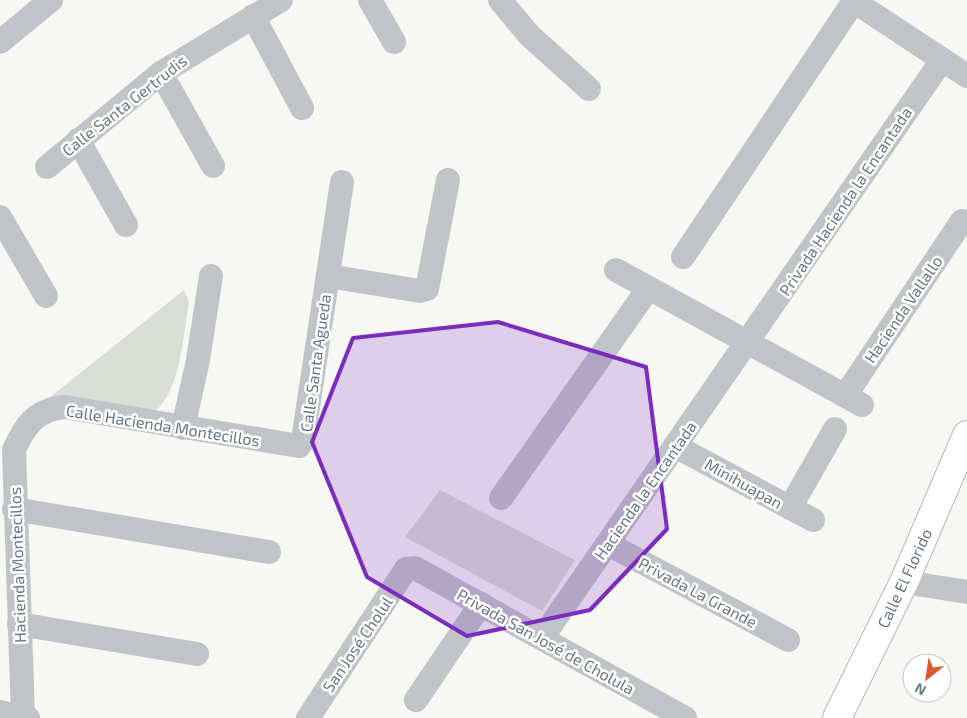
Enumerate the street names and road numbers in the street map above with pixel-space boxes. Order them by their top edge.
street label: Calle Santa Gertrudis [58,50,190,160]
street label: Privada Hacienda la Encantada [775,103,915,299]
street label: Hacienda Vallallo [860,252,946,366]
street label: Calle Santa Agueda [296,293,334,433]
street label: Calle Hacienda Montecillos [65,400,261,450]
street label: Hacienda la Encantada [590,417,700,563]
street label: Minihuapan [702,454,786,512]
street label: Hacienda Montecillos [5,487,29,643]
street label: Calle El Florido [873,525,935,631]
street label: Privada La Grande [636,553,760,631]
street label: Privada San José de Cholula [454,584,638,698]
street label: San José Cholul [318,592,396,695]

